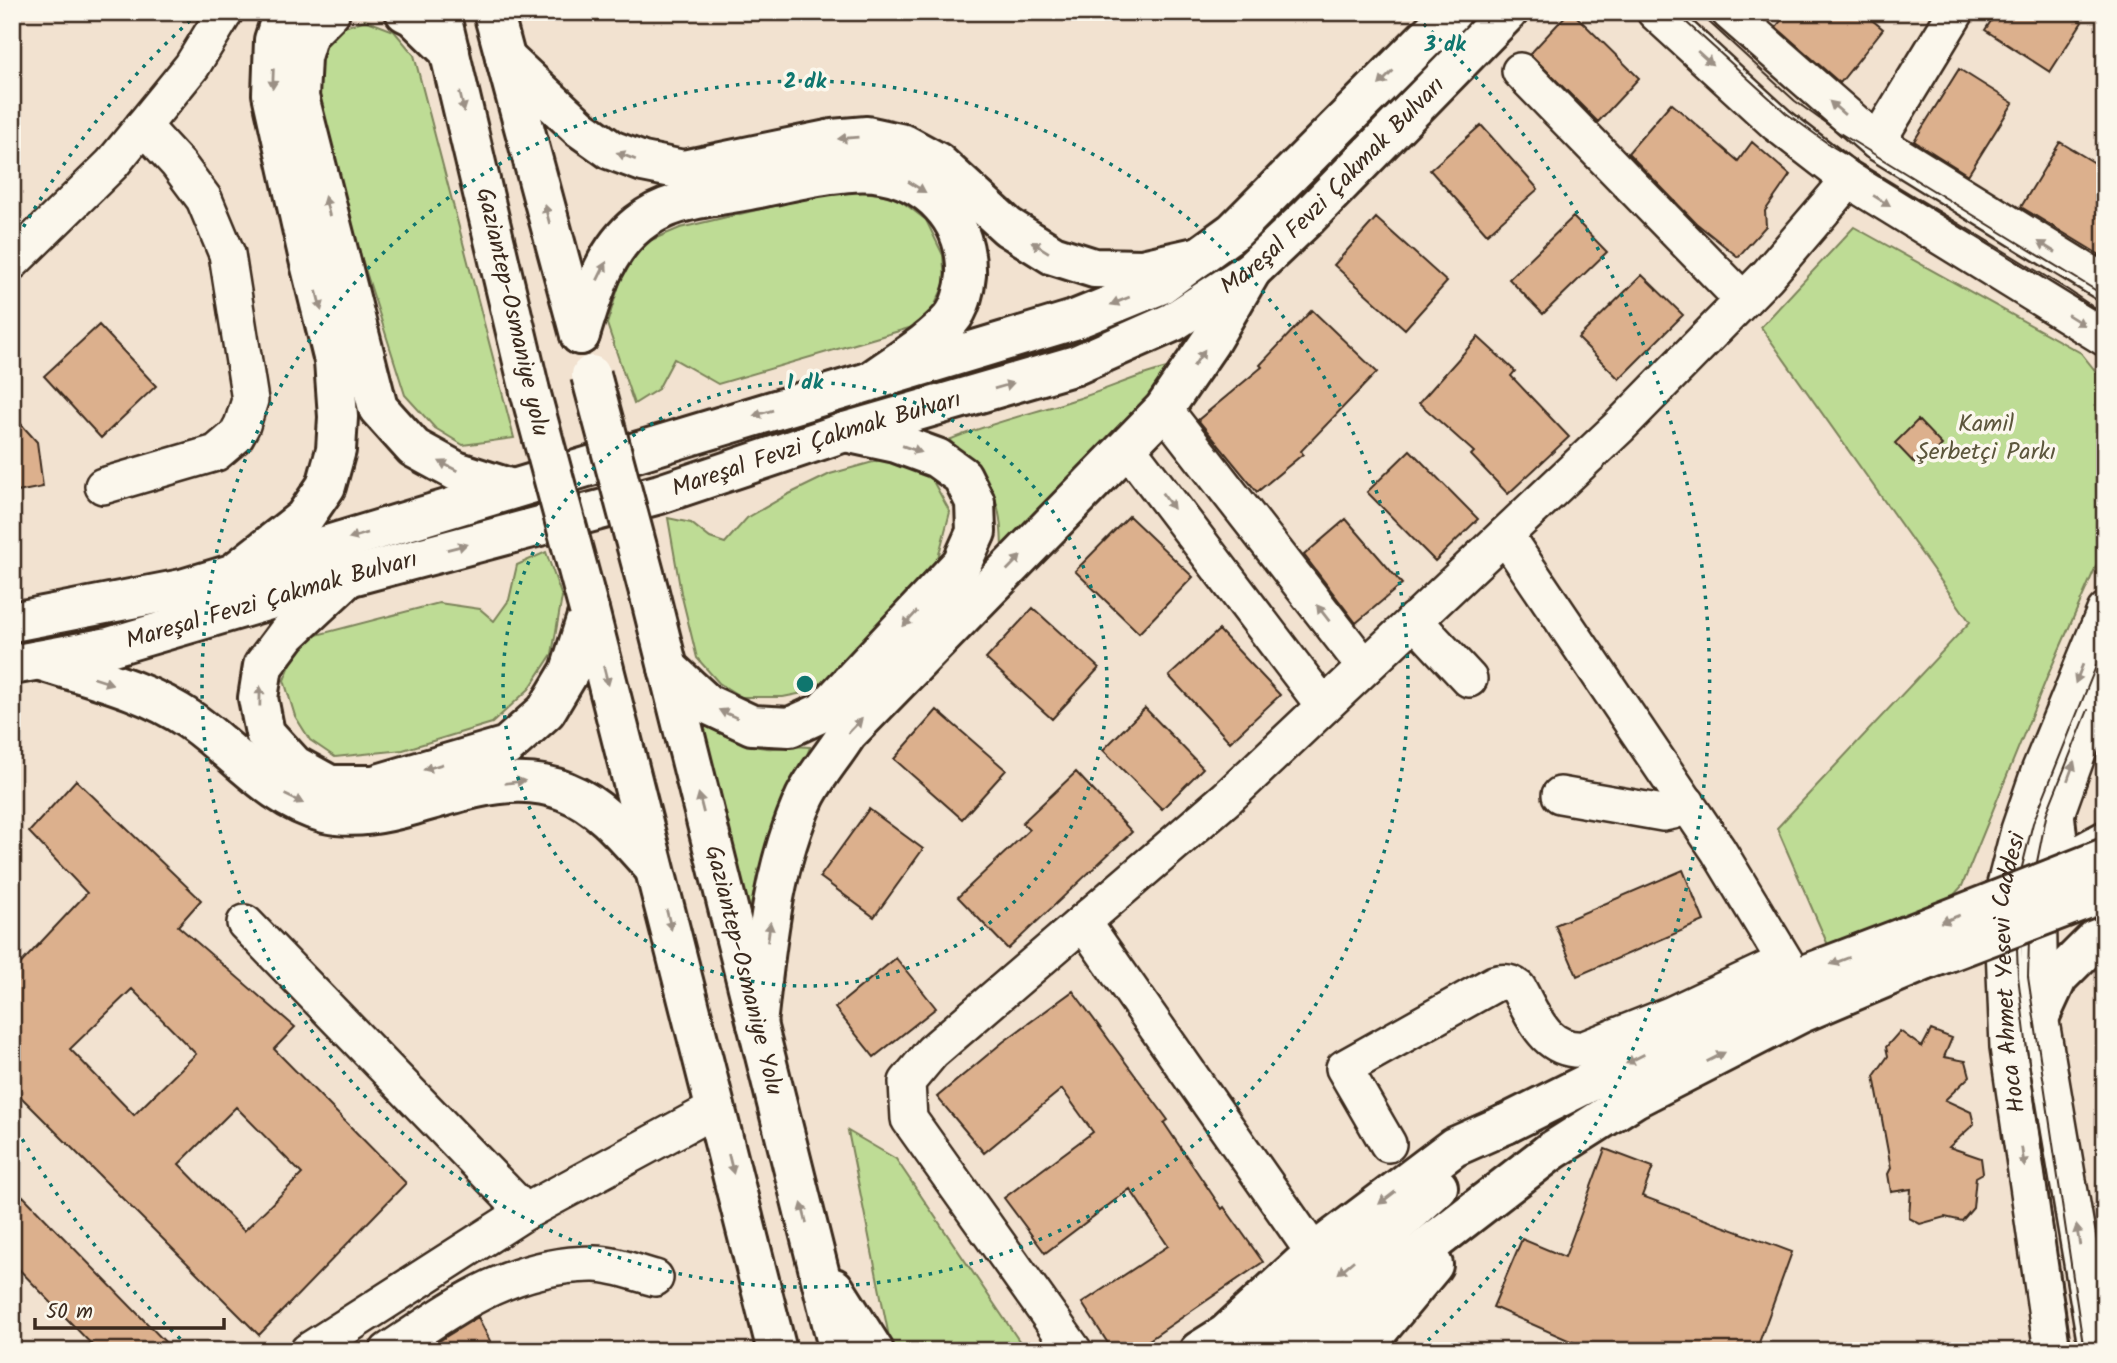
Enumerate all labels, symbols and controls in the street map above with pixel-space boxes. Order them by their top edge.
text: 3 dk [1423,29,1466,62]
one-way arrow [1696,50,1713,66]
text: 2 dk [784,66,827,99]
street label: Mareşal Fevzi Çakmak Bulvarı [1212,67,1455,305]
one-way arrow [267,68,278,90]
one-way arrow [1379,69,1395,86]
one-way arrow [457,91,468,113]
one-way arrow [1829,100,1846,116]
one-way arrow [837,132,859,143]
one-way arrow [616,150,637,161]
one-way arrow [908,180,927,193]
street label: Gaziantep-Osmaniye yolu [464,184,560,440]
one-way arrow [1872,194,1892,207]
one-way arrow [321,195,332,217]
one-way arrow [542,203,552,224]
one-way arrow [1030,240,1049,253]
one-way arrow [2037,240,2056,253]
one-way arrow [597,260,608,281]
one-way arrow [314,290,325,312]
one-way arrow [1110,295,1131,306]
one-way arrow [2066,314,2085,326]
one-way arrow [1192,349,1205,368]
text: 1 dk [787,367,824,400]
street label: Mareşal Fevzi Çakmak Bulvarı [667,380,966,508]
one-way arrow [994,381,1015,391]
park label: Kamil Şerbetçi Parkı [1916,405,2056,472]
one-way arrow [752,408,773,418]
one-way arrow [901,444,922,455]
one-way arrow [438,461,458,472]
one-way arrow [1161,492,1176,510]
one-way arrow [347,531,368,541]
street label: Mareşal Fevzi Çakmak Bulvarı [121,540,422,661]
one-way arrow [447,542,468,552]
one-way arrow [1005,555,1021,572]
one-way arrow [1315,605,1330,623]
one-way arrow [902,610,918,628]
one-way arrow [2073,664,2084,685]
one-way arrow [601,665,612,687]
centre of rings [793,672,817,696]
one-way arrow [93,677,114,687]
one-way arrow [254,685,266,707]
one-way arrow [718,708,738,720]
one-way arrow [847,718,863,735]
one-way arrow [2066,760,2077,781]
one-way arrow [422,763,443,773]
one-way arrow [504,777,526,788]
one-way arrow [695,791,706,813]
one-way arrow [284,794,304,805]
street label: Hoca Ahmet Yesevi Caddesi [1982,827,2037,1115]
street label: Gaziantep-Osmaniye Yolu [694,841,794,1100]
one-way arrow [664,909,675,931]
one-way arrow [1940,913,1961,924]
one-way arrow [763,921,774,943]
one-way arrow [1830,956,1851,967]
one-way arrow [1706,1051,1726,1063]
one-way arrow [1625,1054,1645,1065]
one-way arrow [2017,1146,2028,1168]
one-way arrow [726,1153,737,1175]
one-way arrow [1378,1191,1396,1205]
one-way arrow [798,1202,809,1224]
one-way arrow [2072,1224,2083,1246]
one-way arrow [1338,1259,1355,1274]
scale bar [35,1286,224,1330]
text: 50 m [46,1296,93,1329]

